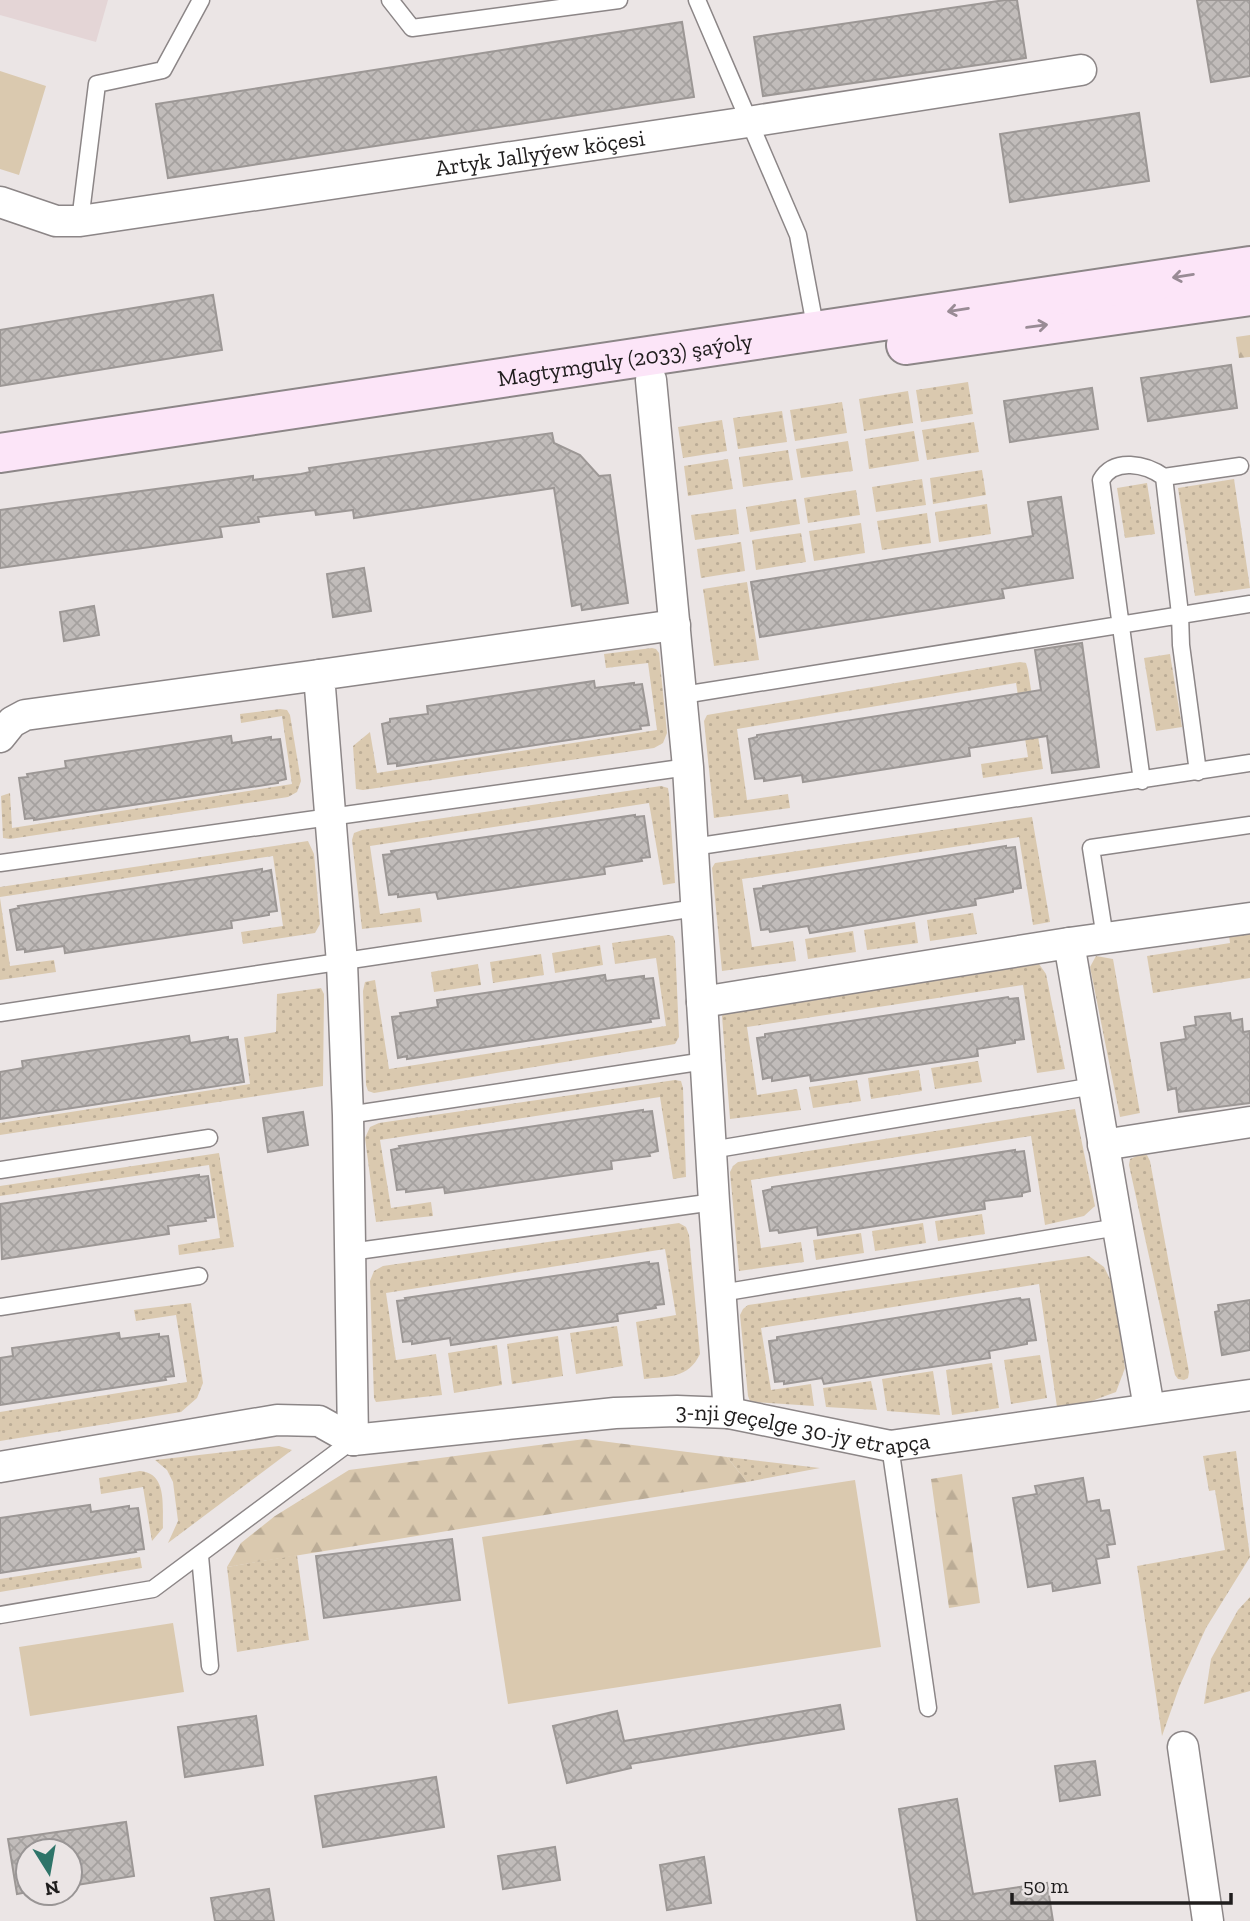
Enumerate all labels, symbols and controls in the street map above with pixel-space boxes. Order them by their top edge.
street label: Artyk Jallyýew köçesi [433,123,647,182]
one-way arrow [1172,270,1194,283]
one-way arrow [947,304,969,317]
one-way arrow [1025,319,1048,332]
street label: Magtymguly (2033) şaýoly [495,327,755,392]
street label: 3-nji geçelge 30-jy etrapça [675,1397,932,1461]
north arrow [14,1837,84,1907]
scale bar [1012,1862,1231,1906]
text: 50 m [1023,1873,1069,1898]
text: N [43,1876,61,1901]

